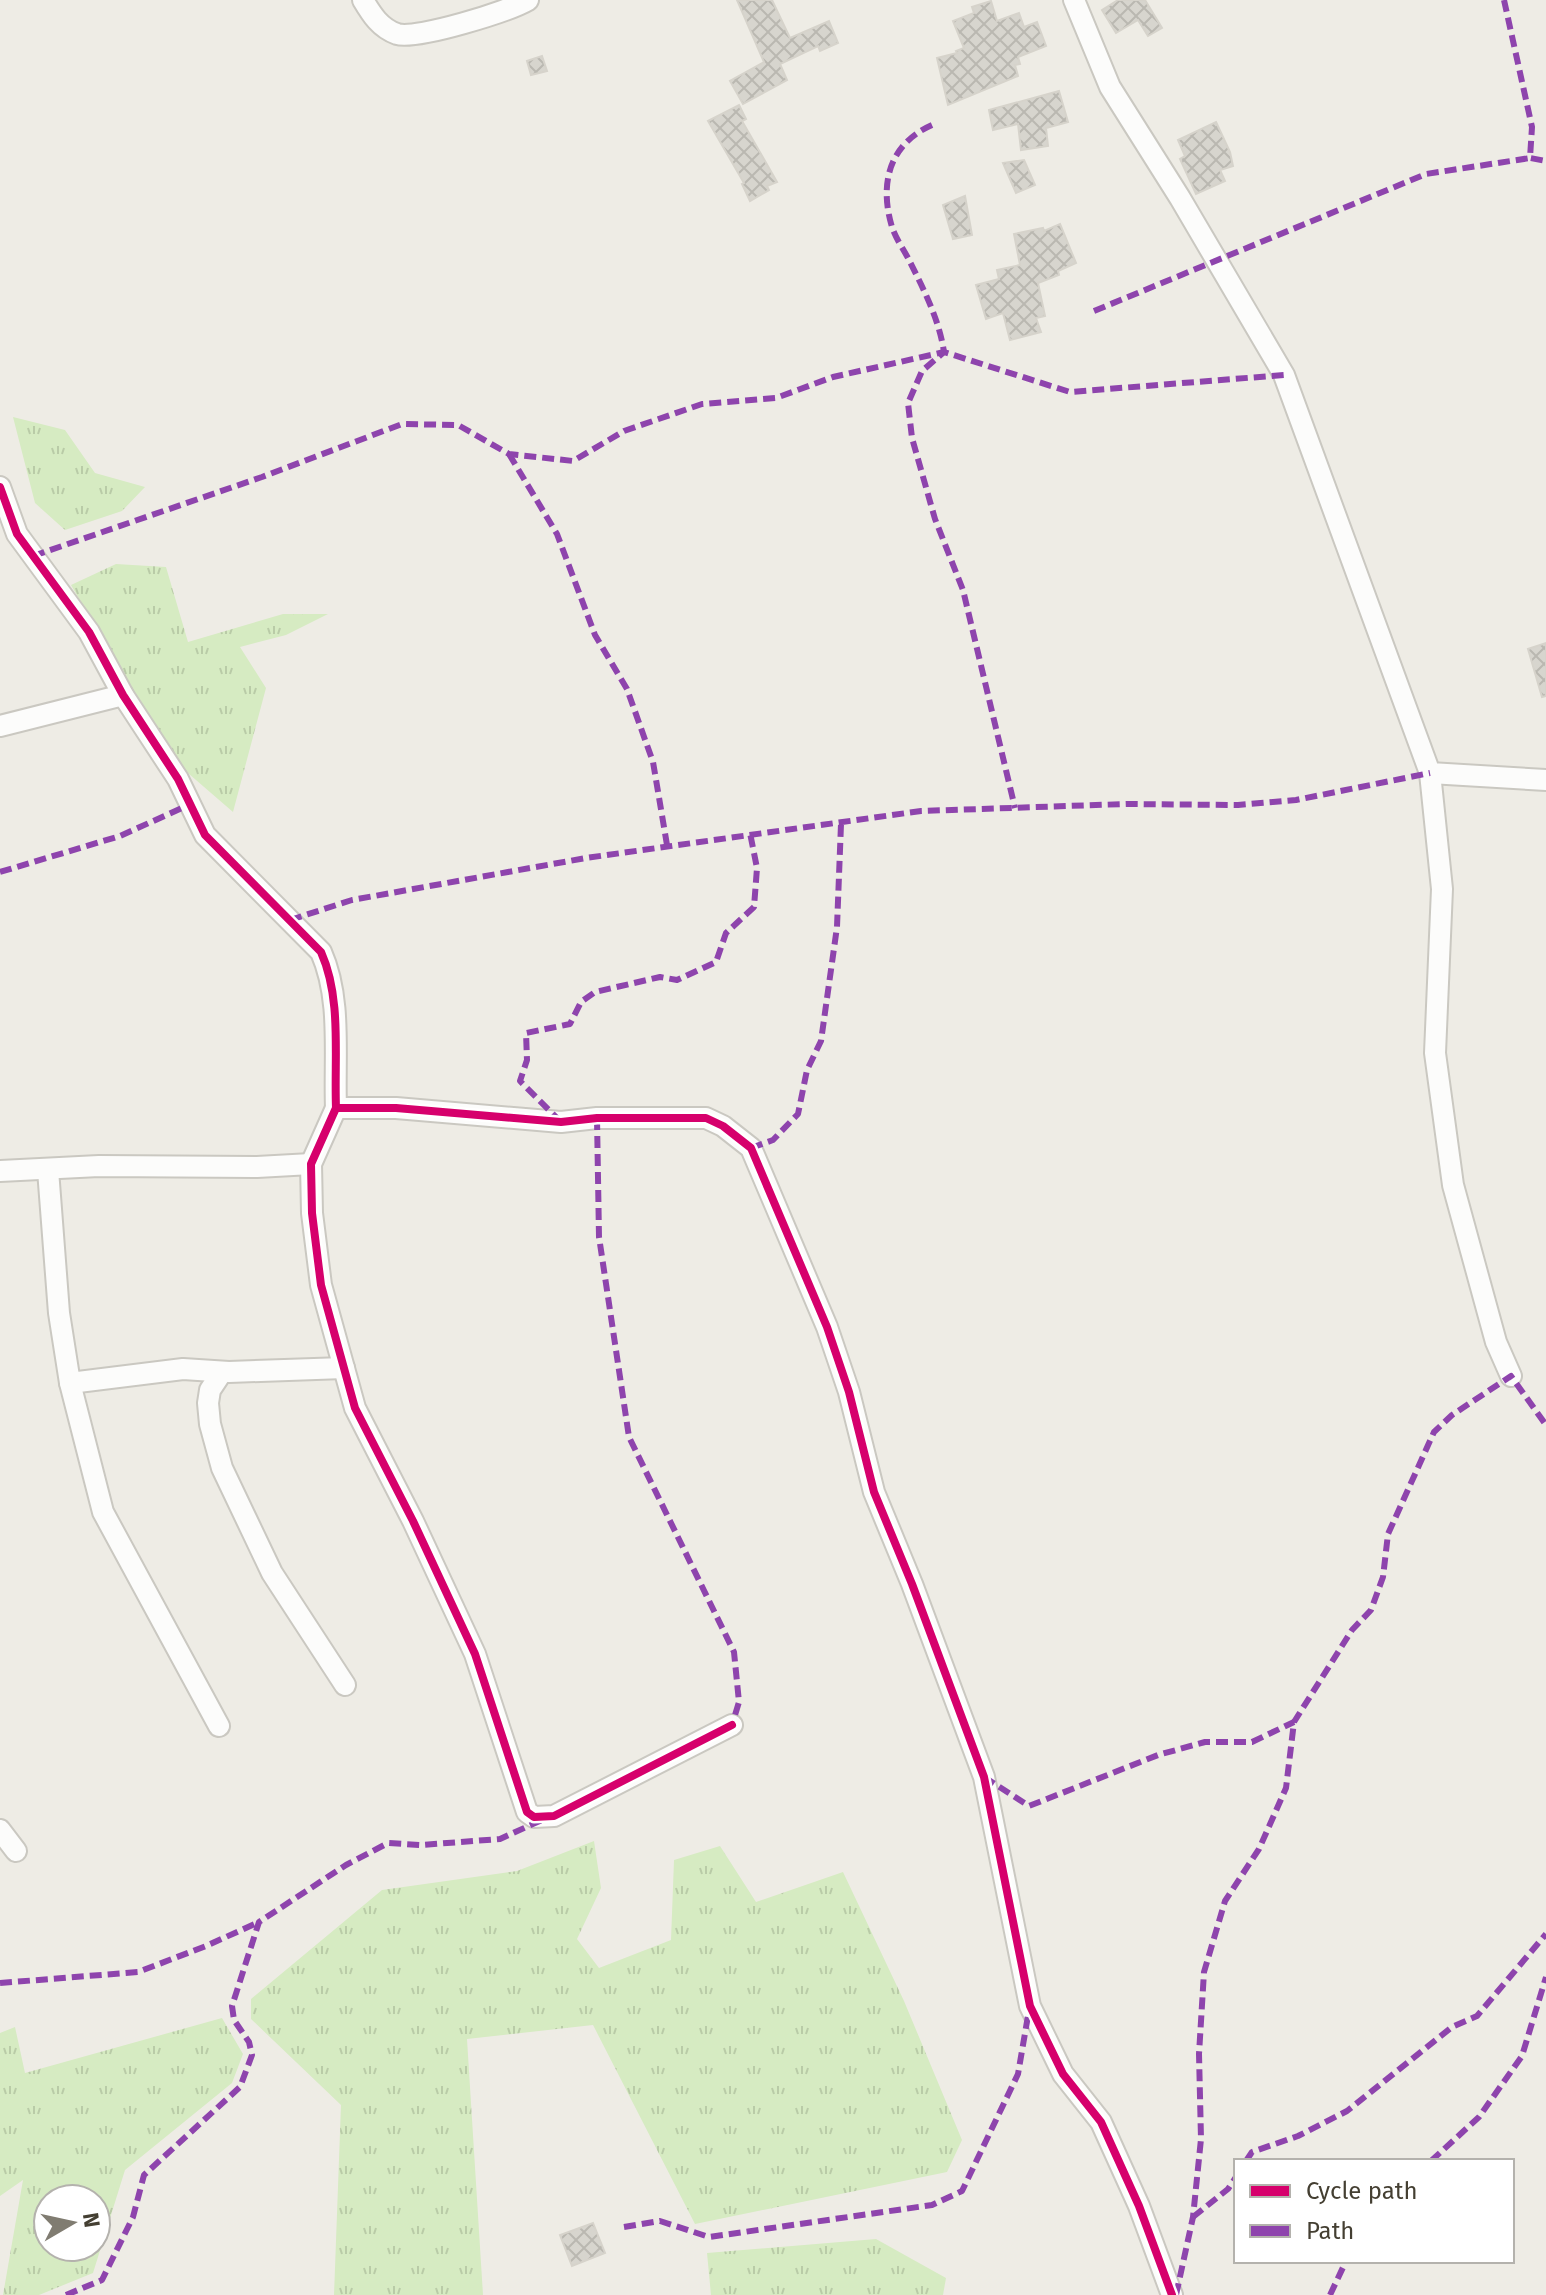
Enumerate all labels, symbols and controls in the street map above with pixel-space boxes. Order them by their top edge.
legend [1234,2159,1514,2263]
text: Cycle path [1306,2177,1418,2205]
north arrow [32,2183,112,2263]
text: N [77,2211,106,2229]
text: Path [1306,2217,1354,2245]

